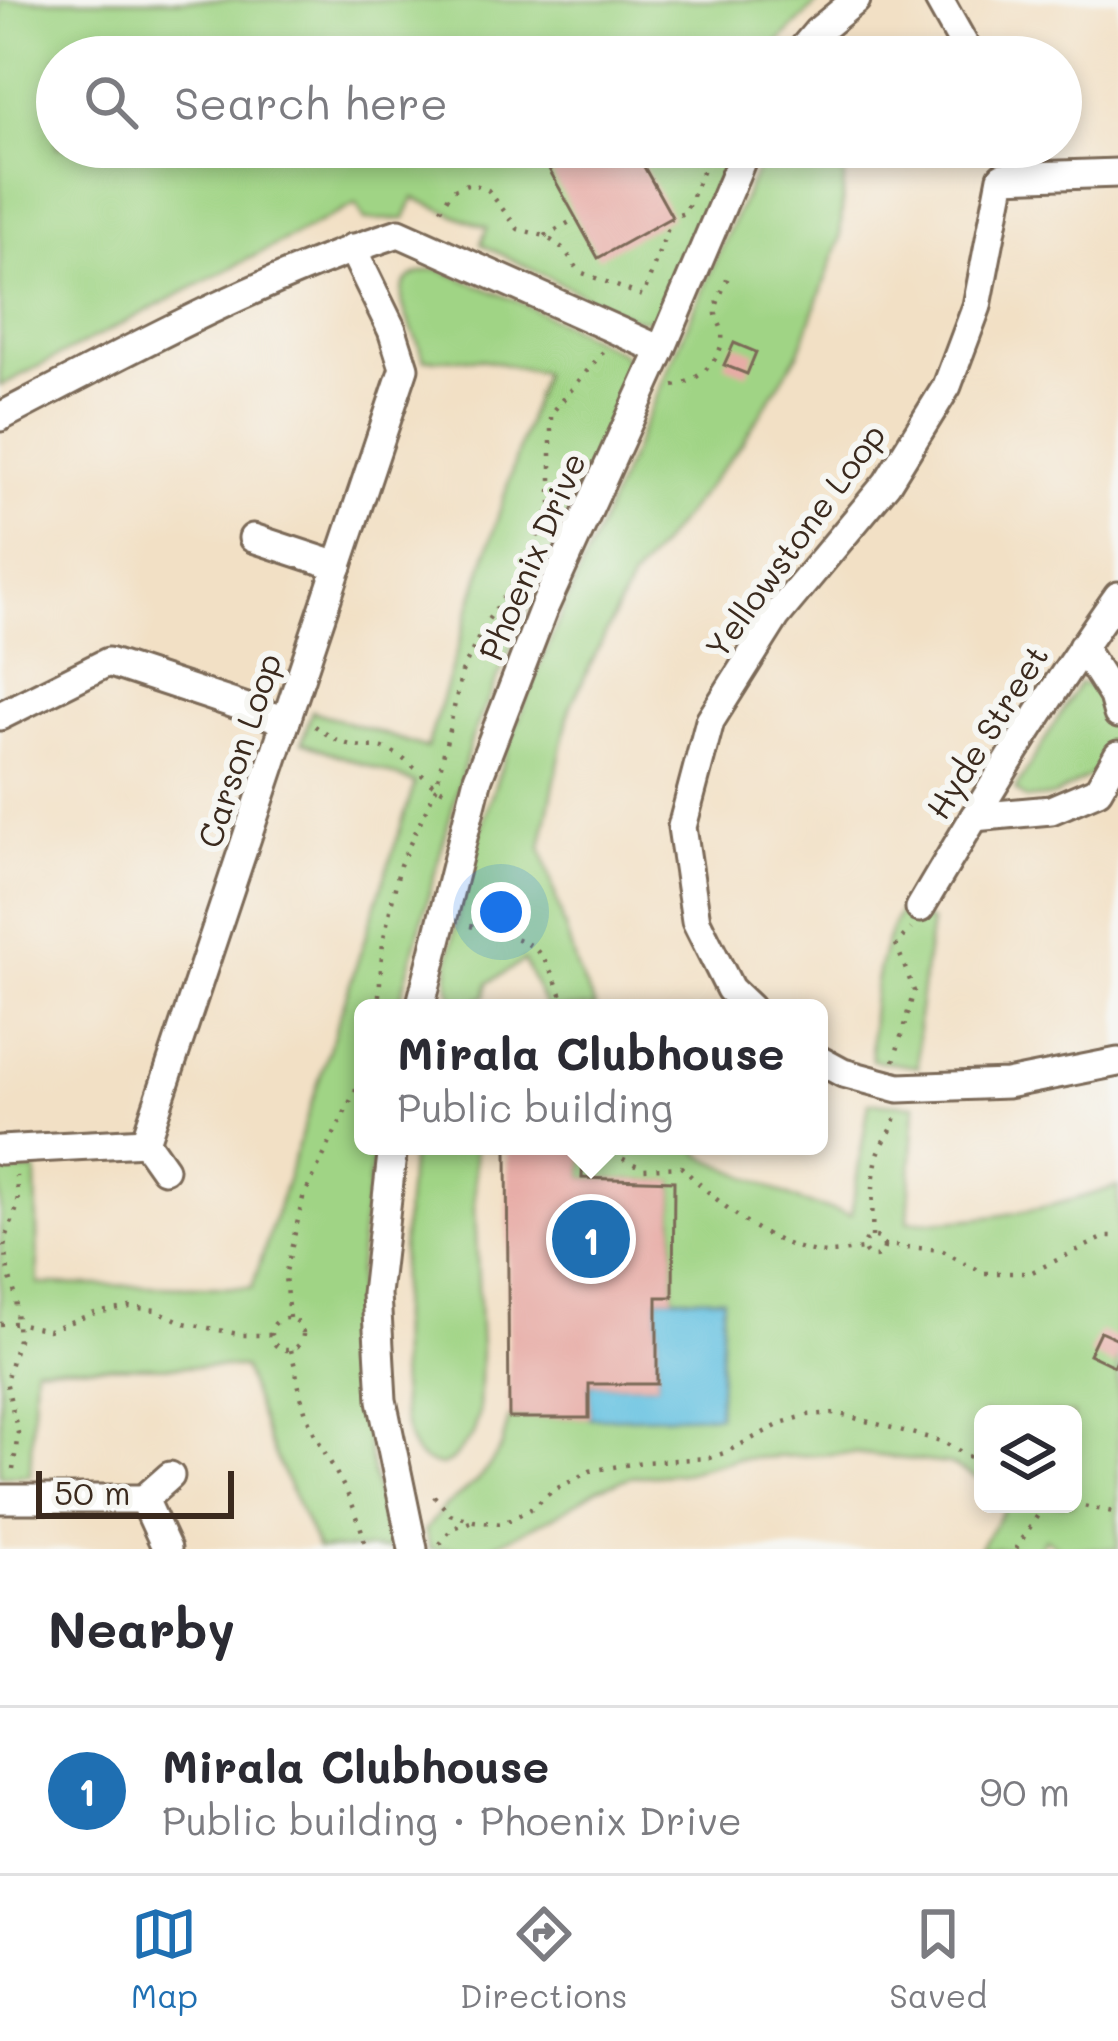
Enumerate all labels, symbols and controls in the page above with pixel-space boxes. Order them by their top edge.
search box [36,36,1082,168]
icon: search [78,69,144,135]
text: Search here [174,73,448,131]
street label: Yellowstone Loop [694,414,894,666]
street label: Phoenix Drive [468,446,594,666]
street label: Hyde Street [915,636,1057,827]
street label: Carson Loop [186,647,290,853]
your location [471,882,531,942]
popup [354,999,828,1155]
text: Mirala Clubhouse [397,1023,785,1081]
text: Public building [397,1081,673,1132]
pin: 1 [552,1194,630,1284]
map controls [974,1405,1082,1513]
button: layers [974,1405,1082,1513]
scale bar [36,1465,234,1518]
text: 50 m [54,1470,130,1513]
text: Nearby [48,1594,235,1661]
text: Mirala Clubhouse [162,1736,549,1794]
text: 1 [78,1765,96,1816]
text: 90 m [979,1765,1070,1816]
text: Public building · Phoenix Drive [162,1794,742,1845]
tab: Map [131,1901,198,2016]
tab: Directions [460,1901,627,2016]
tab: Saved [889,1901,987,2016]

